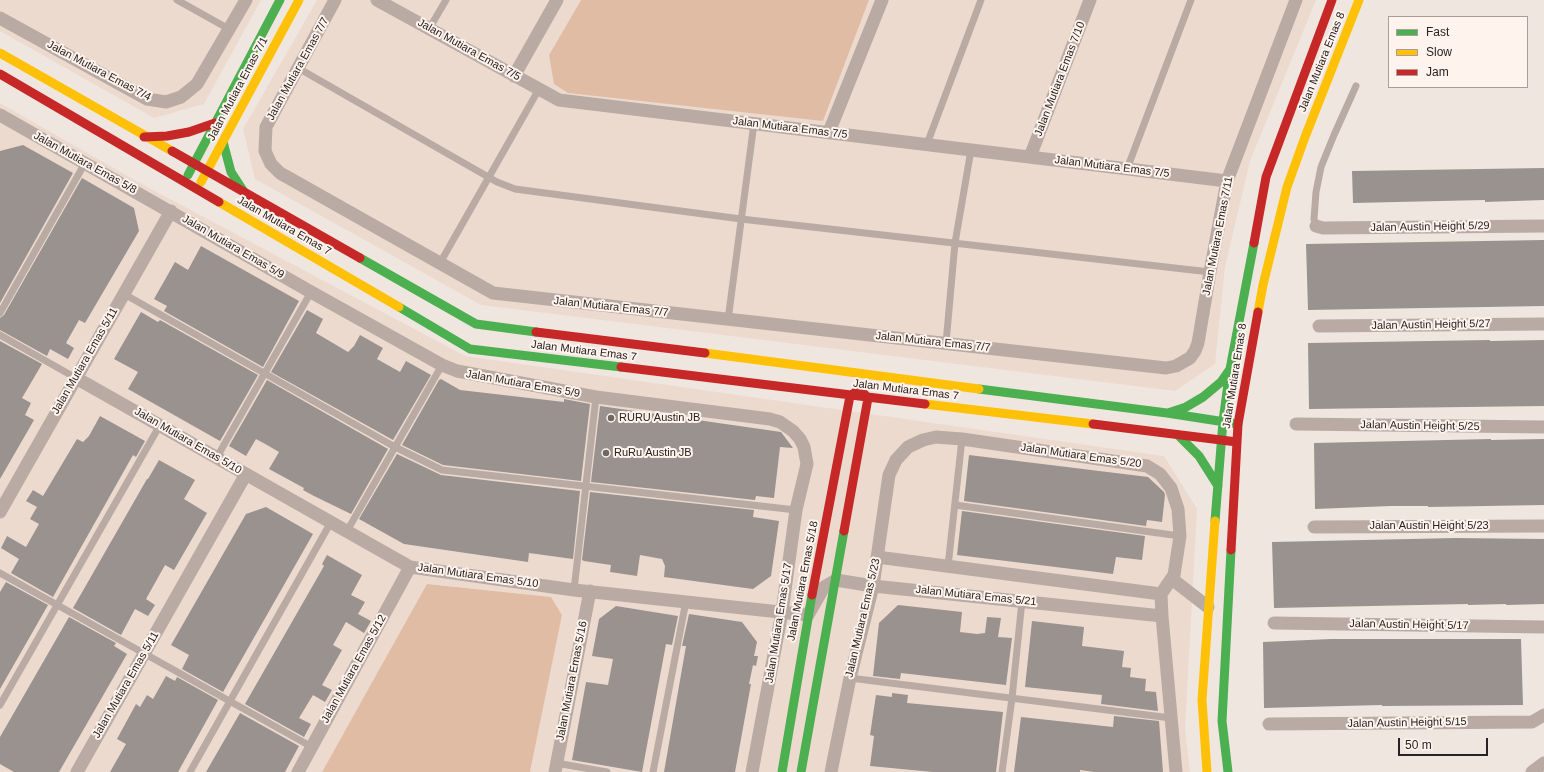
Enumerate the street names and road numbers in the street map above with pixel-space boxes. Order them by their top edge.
street label: Jalan Mutiara Emas 8 [1296,10,1348,114]
street label: Jalan Mutiara Emas 7/7 [264,15,332,123]
street label: Jalan Mutiara Emas 7/5 [415,16,523,84]
street label: Jalan Mutiara Emas 7/10 [1032,20,1088,138]
street label: Jalan Mutiara Emas 7/1 [205,35,271,143]
street label: Jalan Mutiara Emas 7/4 [45,38,153,104]
street label: Jalan Mutiara Emas 7/5 [732,114,848,142]
street label: Jalan Mutiara Emas 5/8 [31,129,139,197]
street label: Jalan Mutiara Emas 7/5 [1054,153,1170,181]
street label: Jalan Mutiara Emas 7/11 [1200,175,1236,297]
street label: Jalan Mutiara Emas 7 [235,194,333,258]
street label: Jalan Mutiara Emas 5/9 [180,212,286,282]
street label: Jalan Austin Height 5/29 [1370,219,1490,235]
street label: Jalan Mutiara Emas 7/7 [553,294,669,320]
street label: Jalan Mutiara Emas 5/11 [49,305,121,417]
street label: Jalan Austin Height 5/27 [1371,317,1491,333]
street label: Jalan Mutiara Emas 8 [1220,322,1250,430]
street label: Jalan Mutiara Emas 7/7 [875,329,991,355]
street label: Jalan Mutiara Emas 7 [530,338,638,364]
street label: Jalan Mutiara Emas 5/9 [465,367,581,401]
street label: Jalan Mutiara Emas 7 [852,377,960,403]
street label: Jalan Mutiara Emas 5/10 [132,405,244,477]
street label: Jalan Austin Height 5/25 [1360,418,1480,434]
street label: Jalan Mutiara Emas 5/20 [1020,441,1142,471]
street label: Jalan Austin Height 5/23 [1369,519,1489,533]
street label: Jalan Mutiara Emas 5/18 [785,520,821,642]
street label: Jalan Mutiara Emas 5/23 [843,557,883,679]
street label: Jalan Mutiara Emas 5/10 [417,561,539,591]
street label: Jalan Mutiara Emas 5/17 [763,562,795,684]
street label: Jalan Mutiara Emas 5/21 [915,583,1037,609]
street label: Jalan Mutiara Emas 5/12 [319,613,389,725]
street label: Jalan Austin Height 5/17 [1349,617,1469,633]
street label: Jalan Mutiara Emas 5/16 [554,620,590,742]
street label: Jalan Mutiara Emas 5/11 [90,629,162,741]
street label: Jalan Austin Height 5/15 [1347,715,1467,731]

